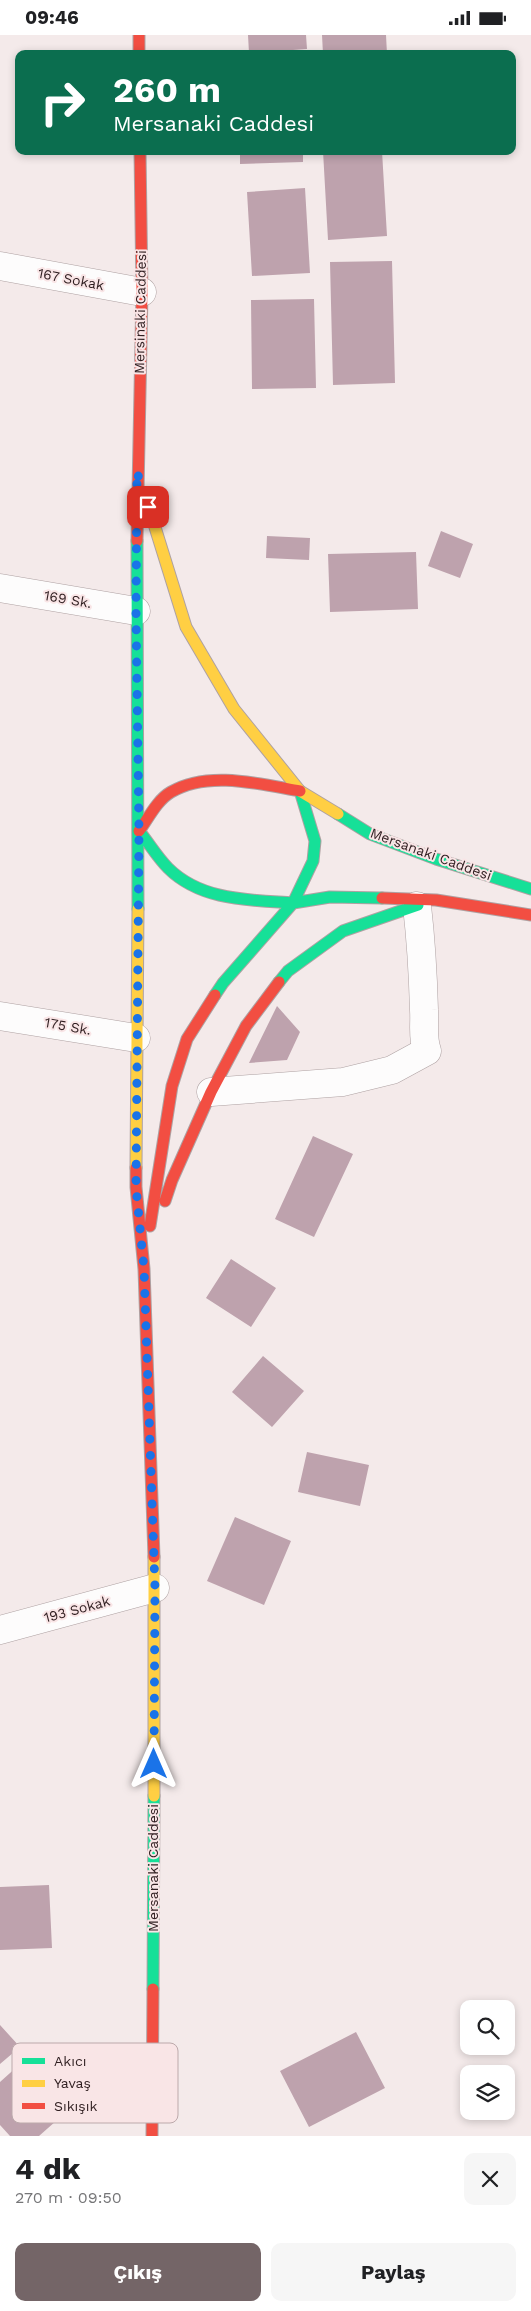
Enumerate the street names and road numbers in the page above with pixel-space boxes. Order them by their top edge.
street label: Mersinaki Caddesi [131,250,149,374]
street label: 167 Sokak [37,265,106,293]
street label: 169 Sk. [43,587,93,611]
street label: Mersanaki Caddesi [368,825,494,883]
street label: 175 Sk. [44,1014,92,1038]
street label: 193 Sokak [42,1592,112,1626]
street label: Mersanaki Caddesi [145,1804,161,1932]

